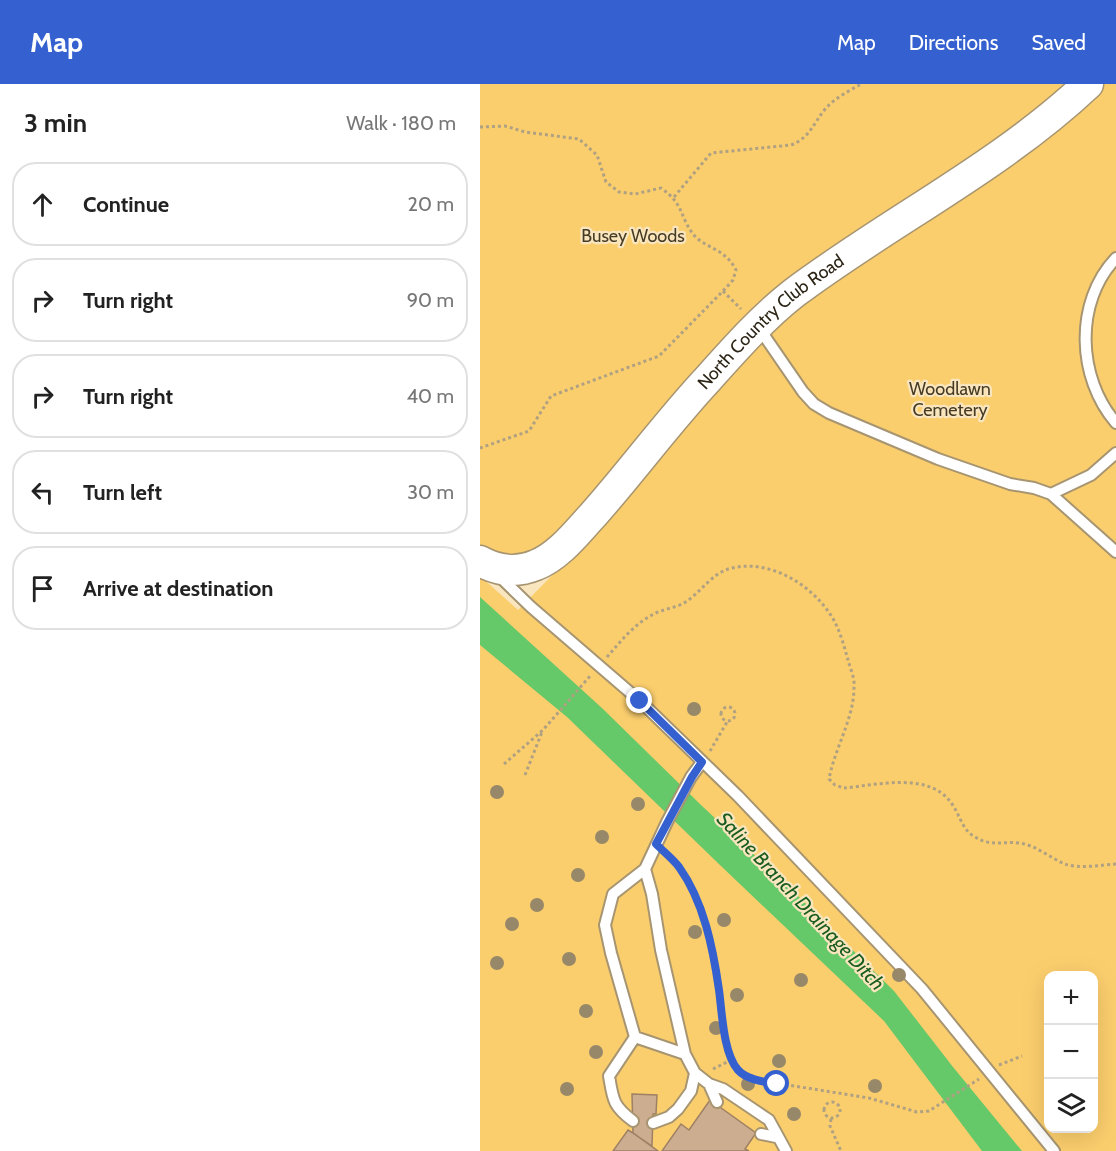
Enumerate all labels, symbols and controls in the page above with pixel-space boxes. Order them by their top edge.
text: Map [30,25,83,59]
text: Map [837,30,876,55]
text: Directions [909,30,998,55]
text: Saved [1031,30,1086,55]
text: 3 min [24,107,87,139]
text: Walk · 180 m [346,111,456,135]
icon: ahead [26,188,59,221]
text: Continue [83,191,169,218]
text: 20 m [408,192,454,216]
park label: Busey Woods [581,225,685,247]
street label: North Country Club Road [693,250,848,394]
icon: right [26,284,59,317]
text: Turn right [83,287,173,314]
text: 90 m [407,288,454,312]
park label: Woodlawn Cemetery [909,378,991,421]
icon: right [26,380,59,413]
text: Turn right [83,383,173,410]
text: 40 m [406,384,454,408]
icon: left [26,476,59,509]
text: Turn left [83,479,162,506]
text: 30 m [407,480,454,504]
icon: arrive [26,572,59,605]
text: Arrive at destination [83,575,273,602]
route end [626,687,652,713]
water label: Saline Branch Drainage Ditch [712,807,890,995]
map controls [1044,971,1098,1133]
button: + [1044,971,1098,1025]
button: − [1044,1025,1098,1079]
route start [763,1070,789,1096]
button: layers [1044,1079,1098,1133]

